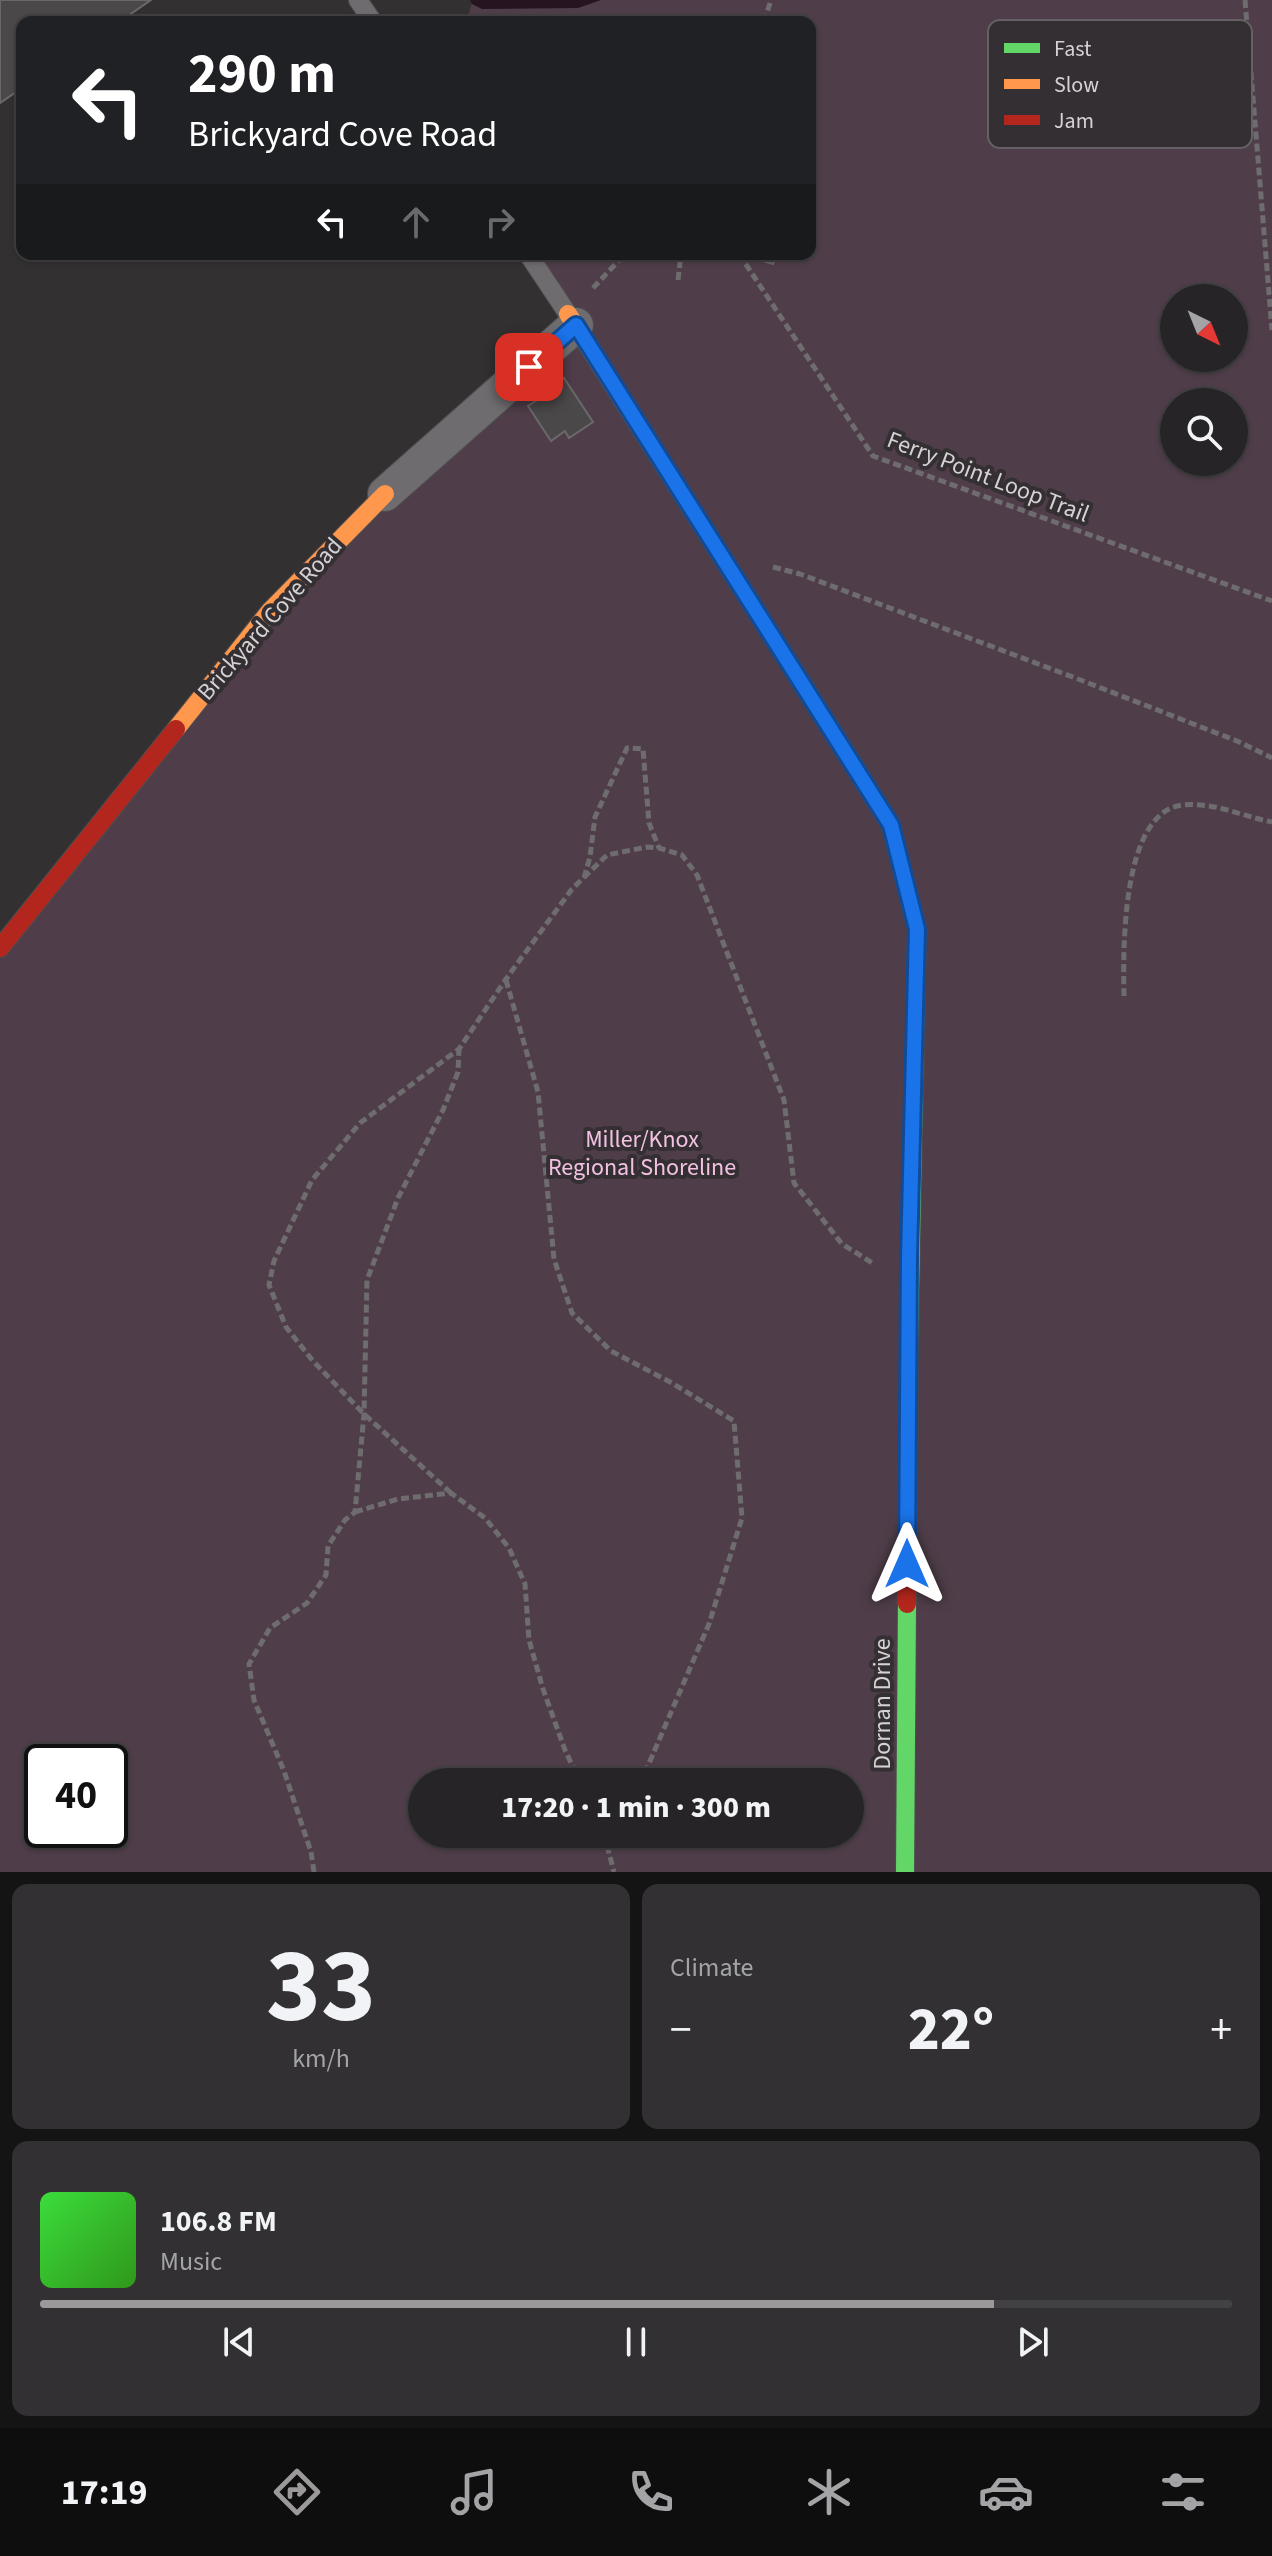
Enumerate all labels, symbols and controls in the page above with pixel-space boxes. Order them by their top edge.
legend [988,20,1252,148]
text: Fast [1054,33,1092,65]
text: 290 m [188,35,336,114]
icon: left [56,48,160,152]
text: Slow [1054,69,1099,101]
text: Jam [1054,105,1094,137]
text: Brickyard Cove Road [188,109,497,160]
icon: left [310,200,354,244]
icon: ahead [394,200,438,244]
icon: right [478,200,522,244]
north arrow [1160,284,1248,372]
map controls [1160,284,1248,476]
pin [495,333,563,401]
icon: arrive [507,345,551,389]
button: search [1160,388,1248,476]
street label: Ferry Point Loop Trail [882,422,1094,532]
street label: Brickyard Cove Road [189,530,351,708]
park label: Miller/Knox Regional Shoreline [548,1122,736,1185]
position arrow [865,1522,949,1606]
street label: Dornan Drive [865,1638,900,1770]
speed limit sign: 40 [24,1744,128,1848]
text: 17:20 · 1 min · 300 m [501,1786,771,1829]
text: 33 [266,1914,376,2062]
text: Climate [670,1949,754,1986]
text: 22° [908,1988,994,2073]
text: − [670,1999,692,2062]
text: + [1210,1999,1232,2062]
text: km/h [292,2040,350,2077]
text: 106.8 FM [160,2200,277,2243]
text: Music [160,2243,222,2280]
icon: previous [217,2320,261,2364]
icon: pause [614,2320,658,2364]
icon: next [1011,2320,1055,2364]
icon: directions [269,2464,325,2520]
icon: music [446,2464,502,2520]
icon: phone [623,2464,679,2520]
icon: climate [801,2464,857,2520]
icon: car [978,2464,1034,2520]
icon: filters [1155,2464,1211,2520]
text: 17:19 [61,2467,147,2518]

